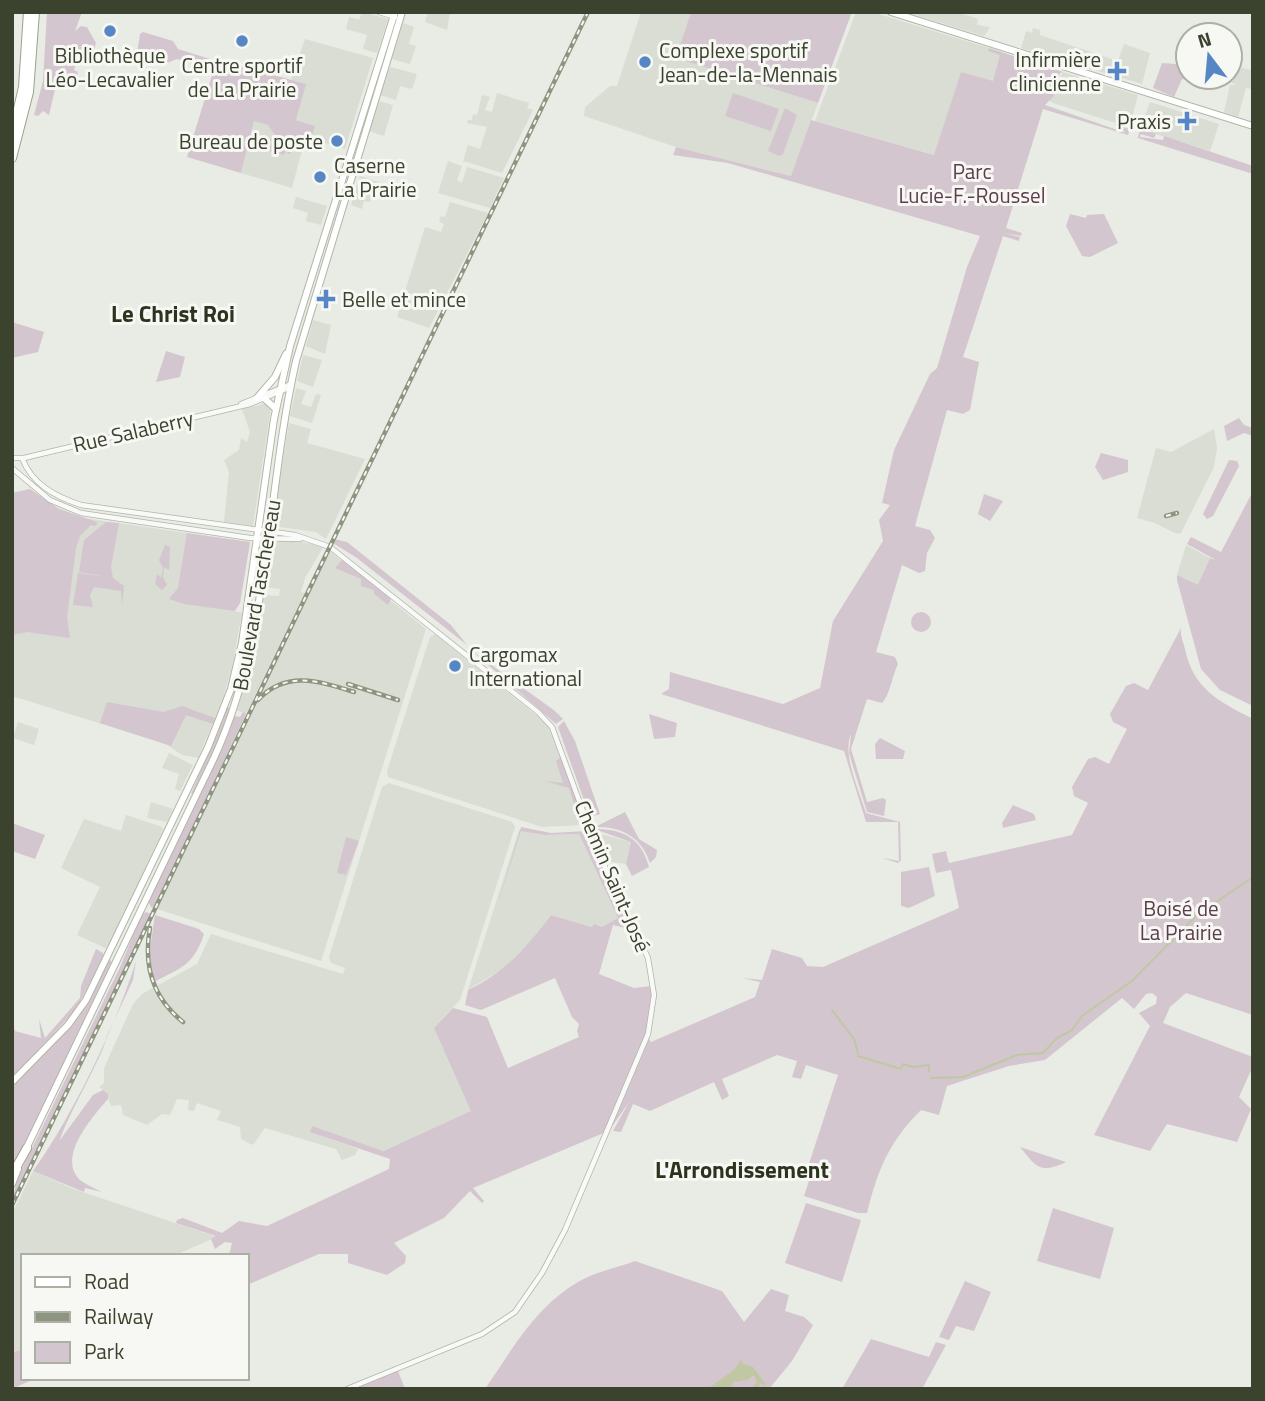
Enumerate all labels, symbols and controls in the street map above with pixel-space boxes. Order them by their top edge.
north arrow [1174,21,1244,91]
marker: Bibliothèque Léo-Lecavalier [102,23,118,39]
text: N [1194,23,1215,55]
marker: Centre sportif de La Prairie [234,33,250,49]
place label: Complexe sportif Jean-de-la-Mennais [659,34,838,90]
place label: Bibliothèque Léo-Lecavalier [46,39,174,95]
place label: Infirmière clinicienne [1009,43,1101,99]
place label: Centre sportif de La Prairie [182,49,302,105]
marker: Complexe sportif Jean-de-la-Mennais [637,54,653,70]
marker: Infirmière clinicienne [1107,61,1127,81]
place label: Praxis [1117,105,1171,137]
marker: Praxis [1177,111,1197,131]
place label: Bureau de poste [179,125,323,157]
marker: Bureau de poste [329,133,345,149]
place label: Caserne La Prairie [334,149,417,205]
park label: Parc Lucie-F.-Roussel [898,155,1046,211]
marker: Caserne La Prairie [312,169,328,185]
place label: Belle et mince [342,283,466,315]
marker: Belle et mince [316,289,336,309]
district label: Le Christ Roi [111,296,235,331]
street label: Rue Salaberry [70,402,196,460]
street label: Boulevard Taschereau [223,497,289,693]
place label: Cargomax International [469,638,582,694]
marker: Cargomax International [447,658,463,674]
street label: Chemin Saint-José [567,795,659,957]
park label: Boisé de La Prairie [1140,892,1222,948]
district label: L'Arrondissement [655,1152,829,1187]
legend [21,1254,248,1380]
text: Road [84,1265,129,1297]
text: Railway [84,1300,153,1332]
text: Park [84,1335,124,1367]

